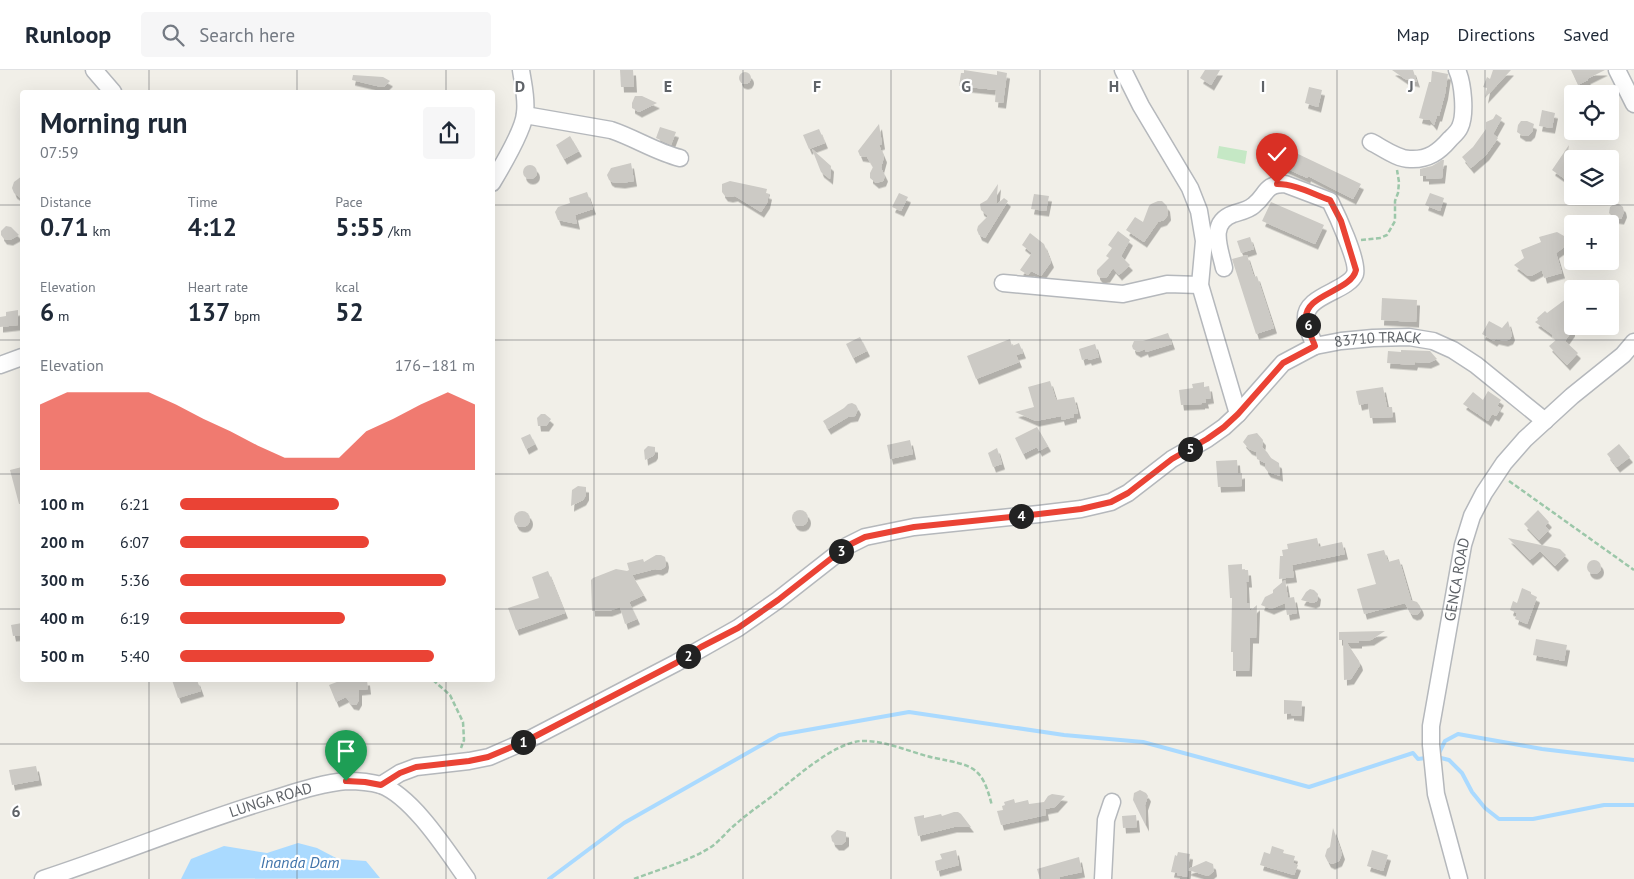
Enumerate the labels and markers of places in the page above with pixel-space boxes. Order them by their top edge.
pin [1256,133,1298,184]
pin: 6 [1296,312,1320,338]
pin: 5 [1178,436,1202,462]
pin: 4 [1008,504,1034,528]
pin: 3 [828,538,854,564]
pin: 2 [676,644,700,668]
pin [325,730,367,781]
pin: 1 [510,730,536,754]

